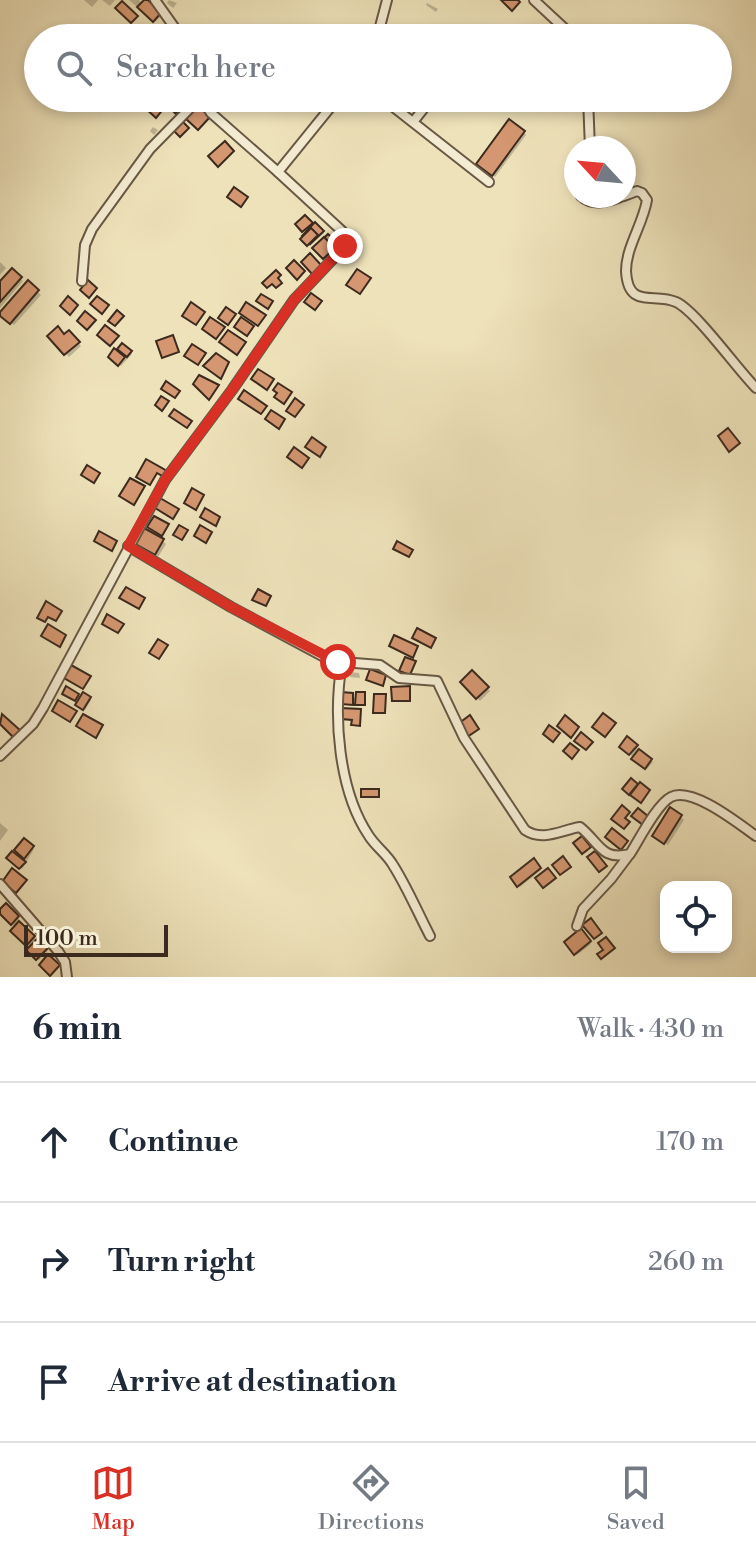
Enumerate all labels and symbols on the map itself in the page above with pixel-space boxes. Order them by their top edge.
north arrow [564,136,636,208]
route end [327,228,363,264]
route start [320,644,356,680]
scale bar [24,921,168,957]

